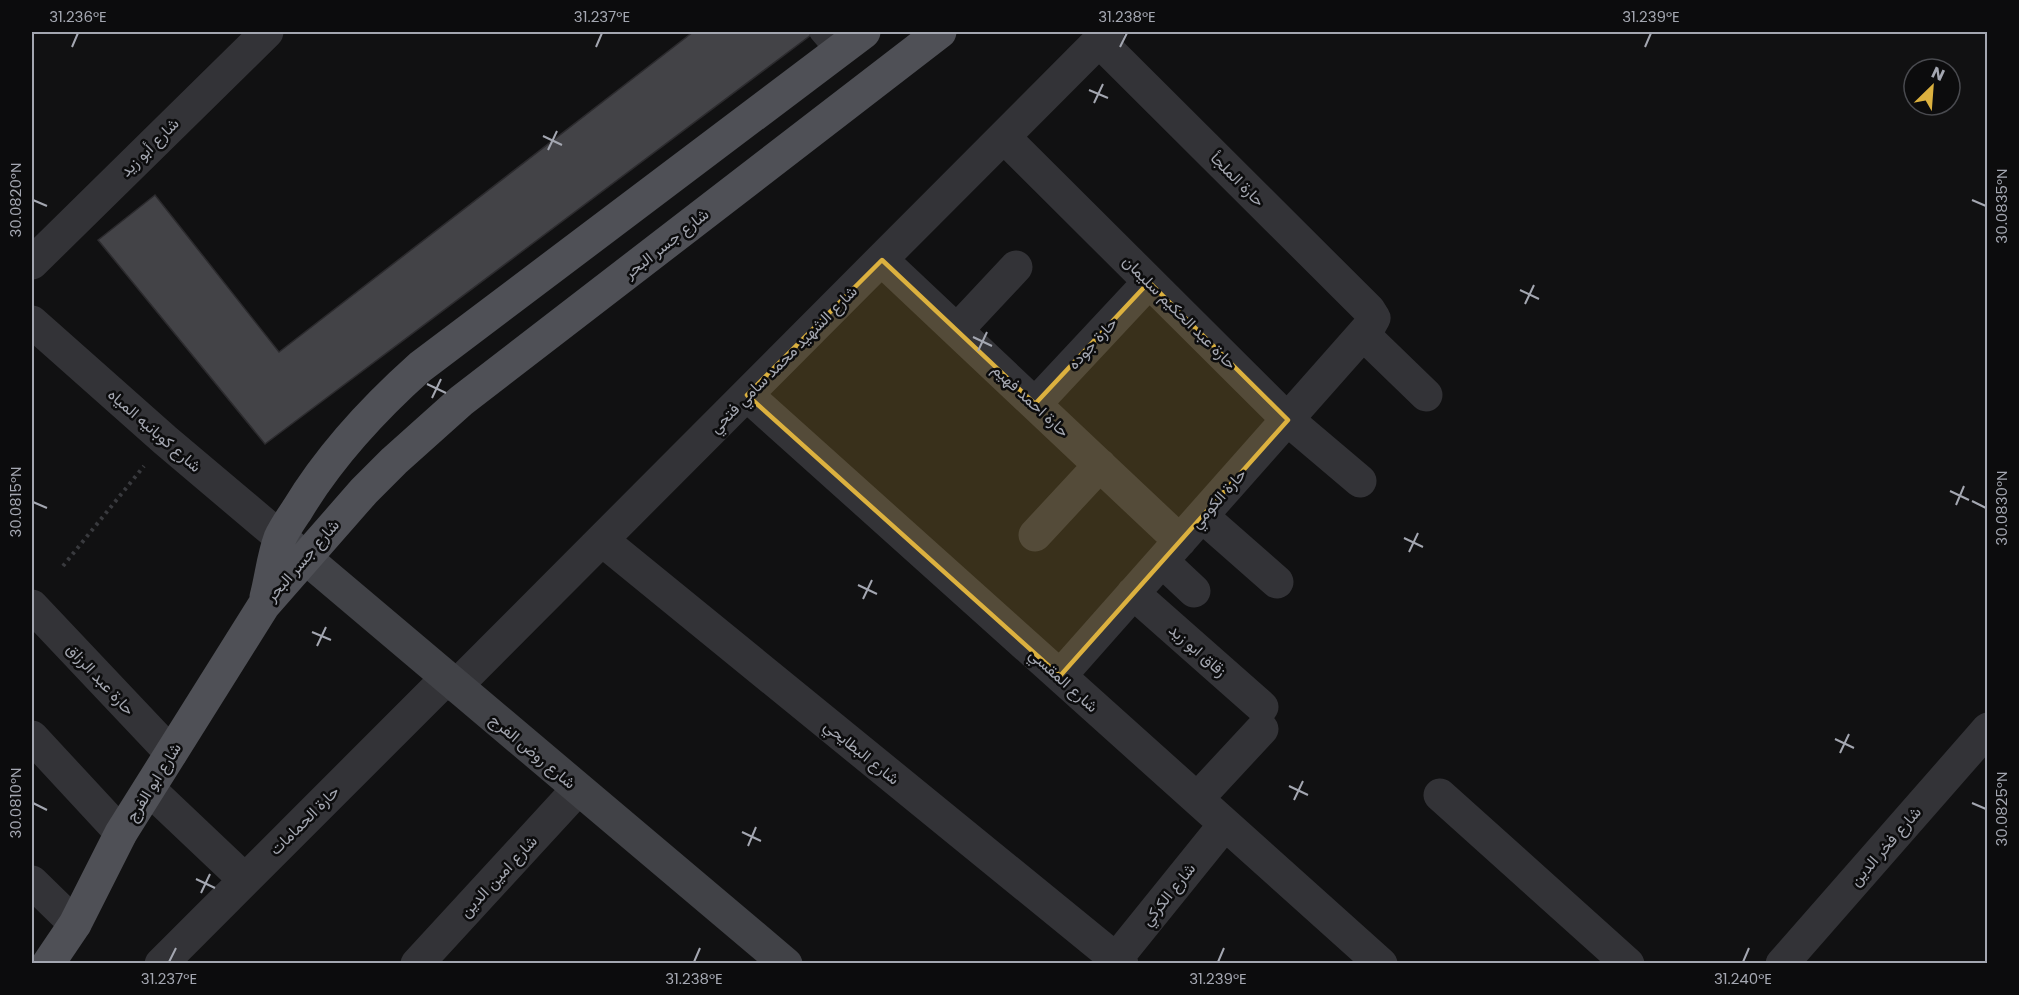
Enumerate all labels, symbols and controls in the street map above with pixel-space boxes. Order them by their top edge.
text: 31.236°E [49,6,107,27]
text: 31.237°E [574,6,630,27]
text: 31.238°E [1098,6,1156,27]
text: 31.239°E [1622,6,1680,27]
north arrow [1902,57,1962,117]
text: N [1928,61,1948,87]
street label: شارع أبو زيد [115,113,184,182]
street label: حارة الملجأ [1205,147,1270,212]
text: 30.0820°N [5,162,26,238]
text: 30.0835°N [1991,168,2012,244]
street label: شارع جسر البحر [618,203,714,284]
street label: حارة عبد الحكيم سليمان [1117,250,1242,375]
street label: شارع الشهيد محمد سامي فتحي [704,280,864,440]
street label: حارة جوده [1062,312,1123,375]
street label: حارة احمد فهيم [987,358,1075,443]
street label: شارع كوبانيه المياه [103,383,207,478]
street label: حارة الكومي [1185,463,1253,535]
text: 30.0815°N [5,466,26,538]
text: 30.0830°N [1991,470,2012,546]
street label: شارع جسر البحر [260,514,345,607]
street label: زقاق ابو زيد [1164,619,1232,682]
street label: حارة عبد الرزاق [61,638,140,721]
street label: شارع المقسي [1023,643,1103,719]
street label: شارع روض الفرج [485,708,581,794]
street label: شارع البطايحي [818,715,905,792]
street label: شارع ابو الفرج [120,738,187,826]
text: 30.0810°N [5,767,26,839]
text: 30.0825°N [1991,771,2012,847]
street label: حارة الحمامات [264,780,345,860]
street label: شارع فخر الدين [1844,801,1927,891]
street label: شارع امين الدين [454,830,543,922]
street label: شارع الكركي [1136,858,1203,932]
text: 31.237°E [141,968,197,989]
text: 31.238°E [665,968,723,989]
text: 31.239°E [1189,968,1247,989]
text: 31.240°E [1714,968,1772,989]

